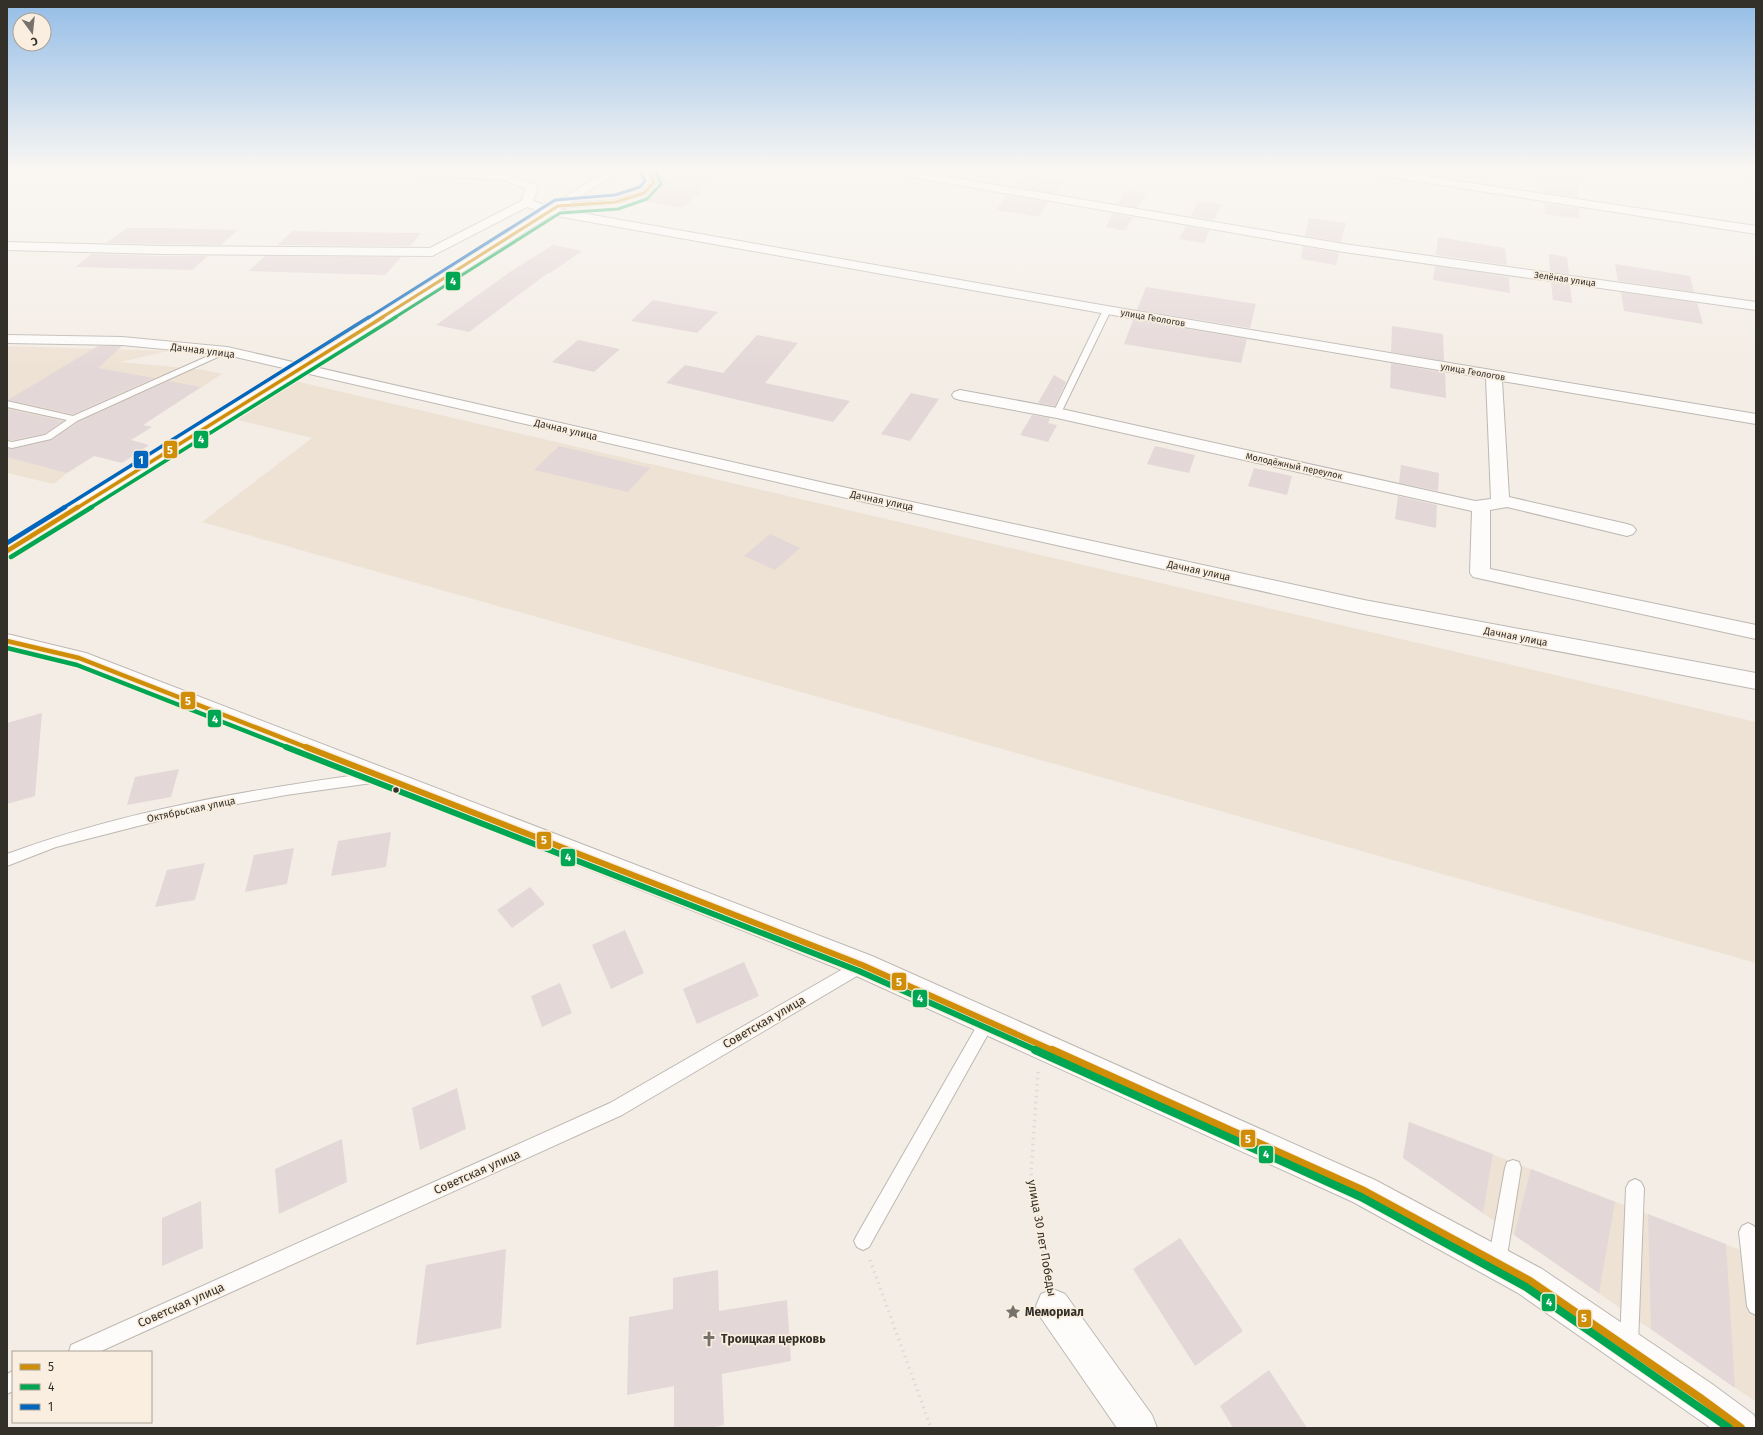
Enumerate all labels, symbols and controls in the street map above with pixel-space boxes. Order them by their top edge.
north arrow [12,12,52,52]
text: С [29,34,39,48]
street label: Зелёная улица [1533,270,1597,288]
line badge: 4 [445,271,461,291]
text: 4 [450,275,456,288]
street label: улица Геологов [1120,307,1186,329]
street label: Дачная улица [169,341,236,361]
street label: улица Геологов [1440,361,1506,383]
street label: Дачная улица [532,417,599,443]
line badge: 4 [193,430,209,449]
text: 4 [198,433,204,446]
line badge: 5 [163,440,178,459]
text: 5 [167,444,173,457]
line badge: 1 [133,450,149,469]
street label: Молодёжный переулок [1245,451,1343,481]
text: 1 [138,454,144,467]
street label: Дачная улица [848,488,915,514]
street label: Дачная улица [1165,558,1232,584]
street label: Дачная улица [1482,625,1549,649]
line badge: 5 [180,691,196,710]
text: 5 [185,695,191,708]
line badge: 4 [207,709,222,728]
text: 4 [212,713,218,726]
unlabelled marker [391,785,401,795]
street label: Октябрьская улица [146,795,237,825]
line badge: 5 [536,831,552,850]
text: 5 [541,834,547,847]
line badge: 4 [560,848,576,867]
text: 4 [565,851,571,864]
line badge: 5 [891,972,907,991]
text: 5 [896,976,902,989]
line badge: 4 [912,989,928,1008]
text: 4 [917,992,923,1005]
street label: Советская улица [720,993,808,1051]
line badge: 5 [1240,1129,1256,1148]
text: 5 [1245,1133,1251,1146]
line badge: 4 [1258,1145,1274,1164]
street label: Советская улица [432,1147,522,1197]
text: 4 [1263,1148,1269,1161]
street label: улица 30 лет Победы [1025,1179,1059,1297]
street label: Советская улица [136,1280,226,1330]
line badge: 4 [1541,1293,1556,1312]
text: 4 [1546,1296,1552,1309]
place icon: Мемориал [1004,1303,1022,1321]
place label: Мемориал [1025,1305,1084,1319]
line badge: 5 [1577,1309,1592,1328]
text: 5 [1581,1312,1587,1325]
church icon: Троицкая церковь [700,1330,718,1348]
place label: Троицкая церковь [721,1332,826,1346]
legend [12,1351,152,1423]
text: 5 [48,1360,54,1374]
text: 4 [48,1380,55,1394]
text: 1 [48,1400,53,1414]

